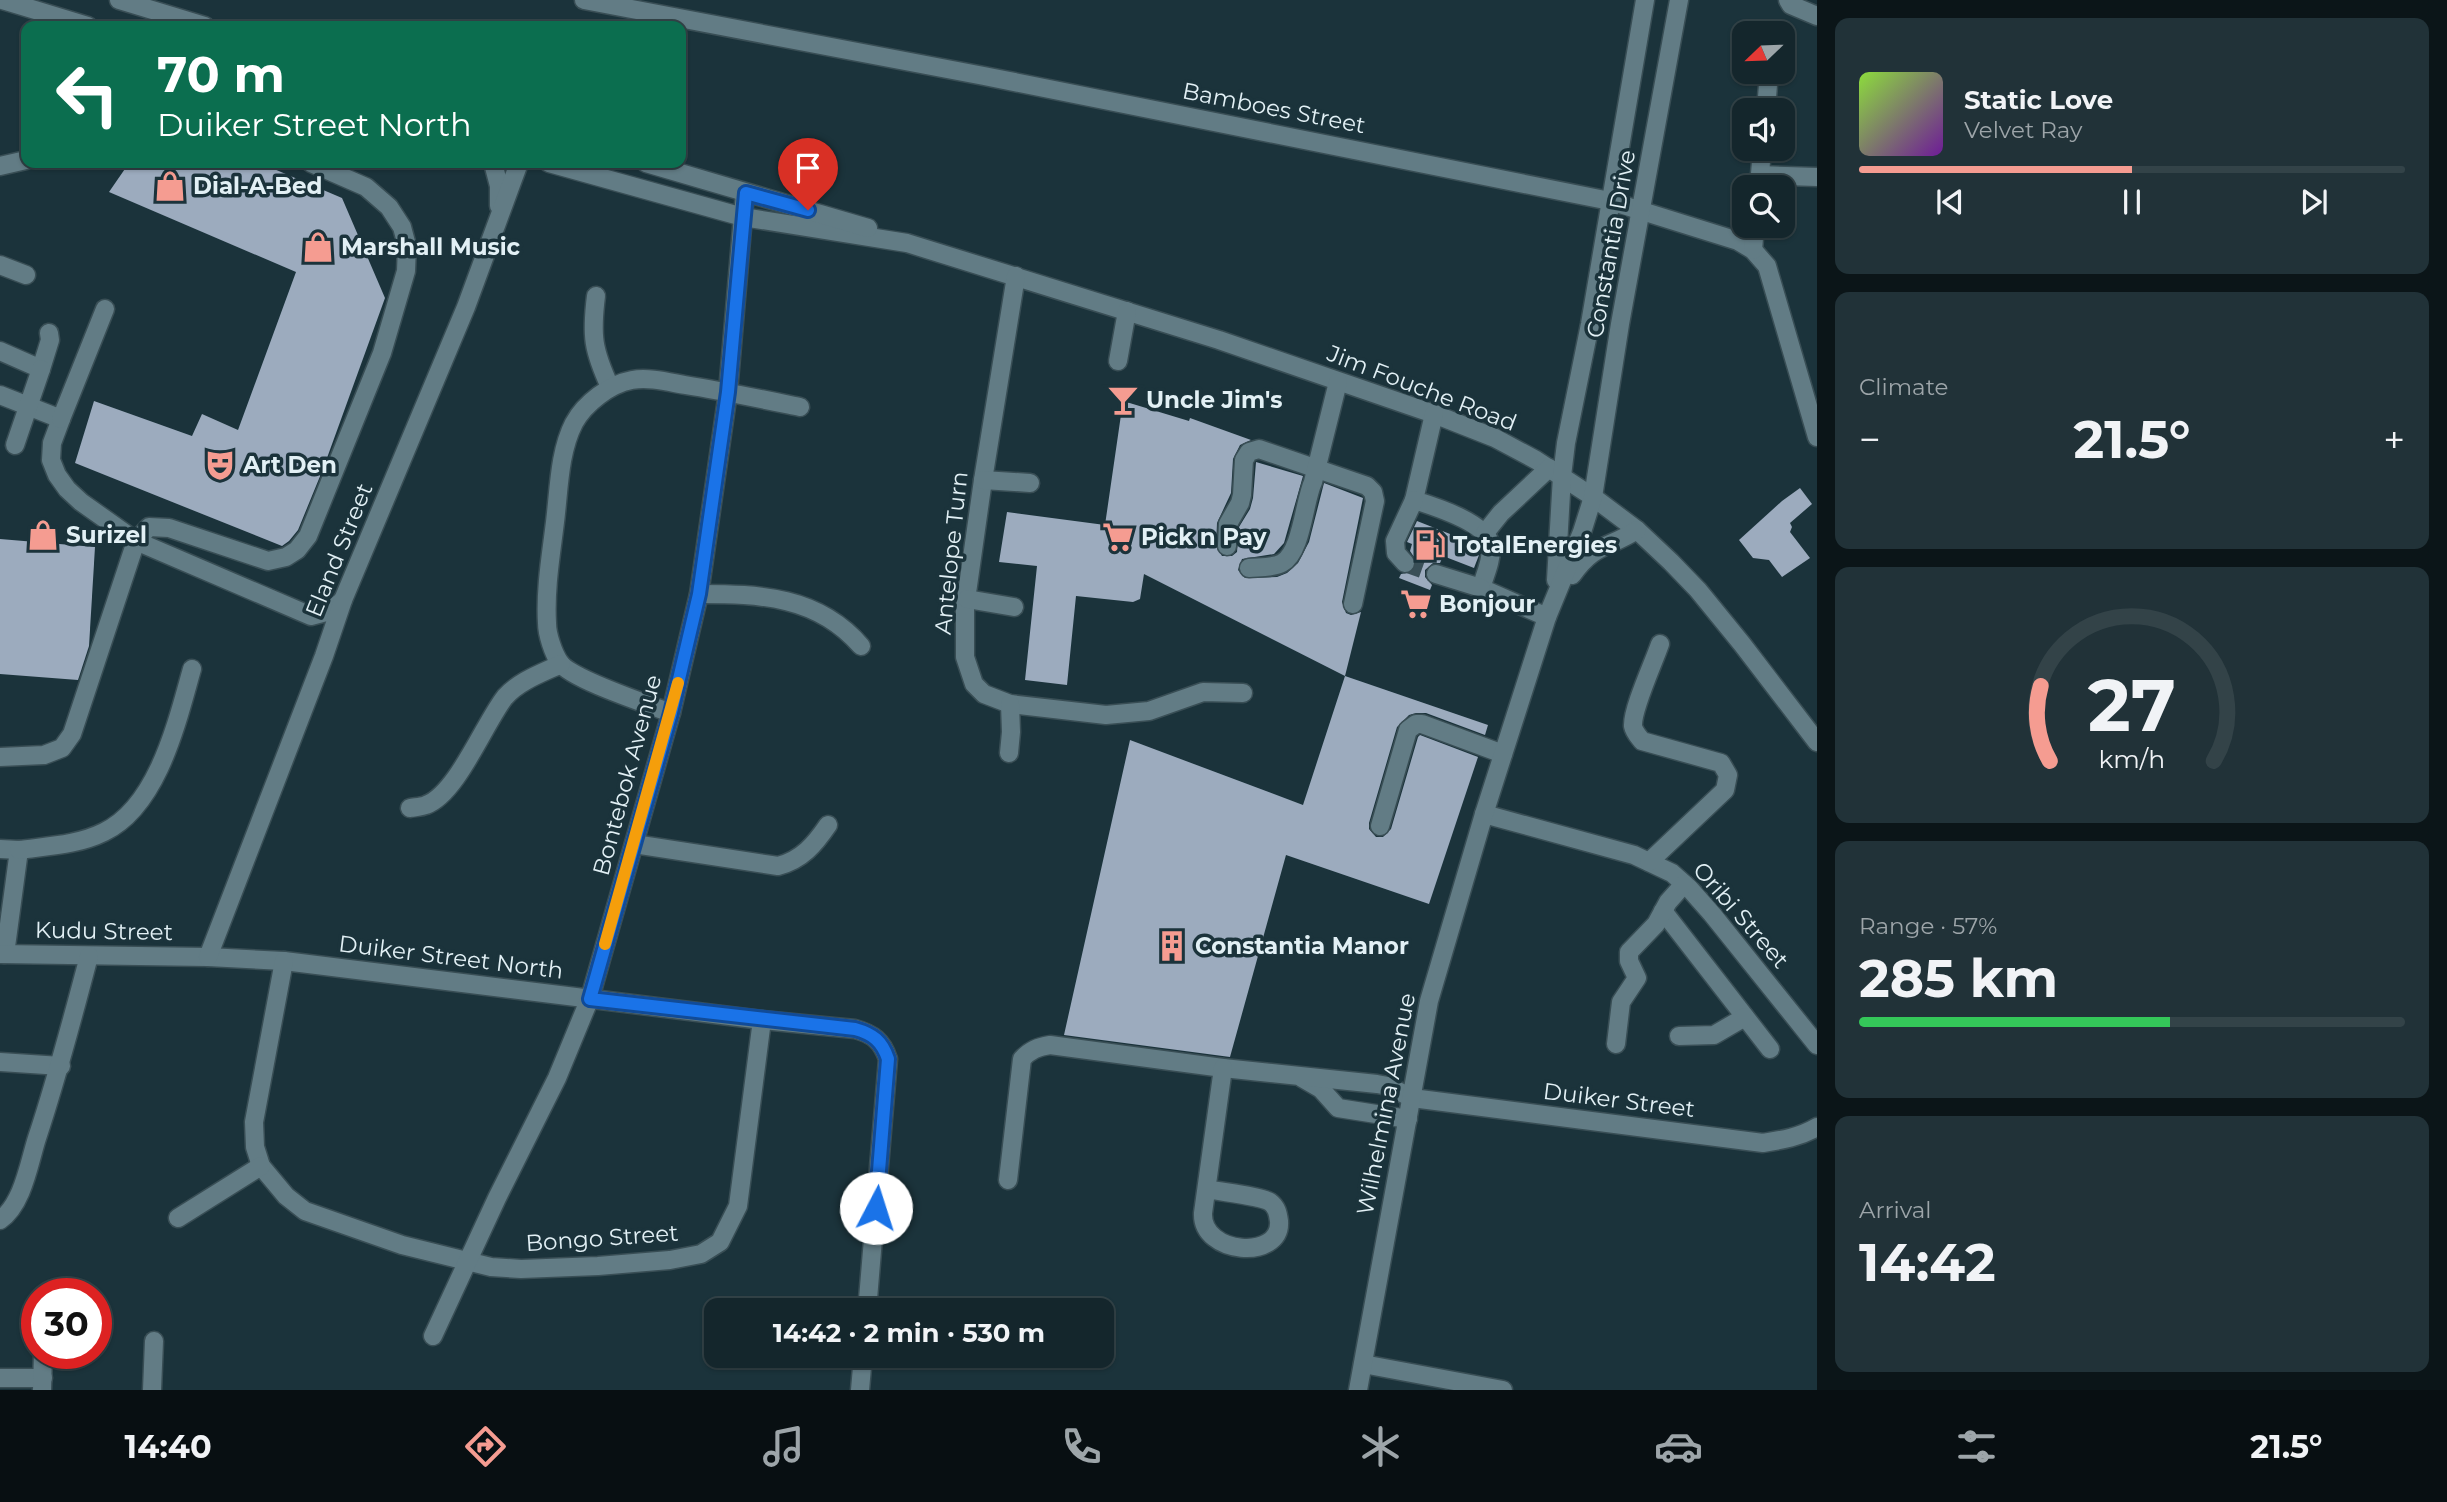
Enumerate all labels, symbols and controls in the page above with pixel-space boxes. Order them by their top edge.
north arrow [1732,21,1796,84]
map controls [1732,21,1795,238]
text: 70 m [157,45,285,104]
icon: left [42,49,133,140]
street label: Bamboes Street [1180,77,1368,139]
text: Static Love [1964,84,2113,116]
button: sound [1732,98,1795,161]
text: Duiker Street North [157,105,472,144]
text: Velvet Ray [1964,116,2082,144]
pin [778,138,838,210]
street label: Constantia Drive [1581,148,1641,340]
icon: arrive [789,149,827,187]
shop icon: Dial-A-Bed [153,169,187,203]
place label: Dial-A-Bed [193,172,322,200]
button: search [1732,175,1795,238]
icon: previous [1931,183,1969,221]
icon: pause [2113,183,2151,221]
icon: next [2295,183,2333,221]
shop icon: Marshall Music [301,230,335,264]
place label: Marshall Music [341,233,521,261]
street label: Jim Fouche Road [1322,339,1521,437]
text: Climate [1859,373,1948,401]
bar icon: Uncle Jim's [1106,383,1140,417]
place label: Uncle Jim's [1146,386,1283,414]
text: 21.5° [2073,408,2191,471]
text: − [1859,416,1881,463]
text: + [2383,416,2405,463]
theatre icon: Art Den [203,448,237,482]
place label: Art Den [242,451,337,479]
street label: Antelope Turn [929,470,973,636]
street label: Eland Street [299,479,379,621]
shop icon: Surizel [26,518,60,552]
supermarket icon: Pick n Pay [1101,520,1135,554]
place label: Surizel [66,521,147,549]
place label: Pick n Pay [1141,523,1267,551]
fuel station icon: TotalEnergies [1413,528,1447,562]
place label: TotalEnergies [1453,531,1617,559]
supermarket icon: Bonjour [1399,587,1433,621]
place label: Bonjour [1439,590,1535,618]
text: 27 [2088,661,2176,749]
street label: Bontebok Avenue [587,672,667,878]
text: km/h [2099,744,2165,774]
street label: Oribi Street [1687,856,1795,974]
text: Range · 57% [1859,912,1997,940]
street label: Kudu Street [35,916,173,946]
street label: Duiker Street North [337,929,565,985]
building icon: Constantia Manor [1155,929,1189,963]
place label: Constantia Manor [1195,932,1409,960]
text: 285 km [1859,947,2058,1010]
street label: Wilhelmina Avenue [1351,991,1421,1217]
street label: Duiker Street [1542,1077,1696,1123]
position arrow [839,1171,913,1245]
text: Arrival [1859,1196,1932,1224]
street label: Bongo Street [525,1219,679,1257]
text: 14:42 [1859,1231,1996,1294]
speed limit sign: 30 [21,1278,112,1369]
text: 14:42 · 2 min · 530 m [773,1317,1045,1349]
icon: directions [461,1422,510,1471]
icon: music [759,1422,808,1471]
icon: phone [1057,1422,1106,1471]
icon: climate [1356,1422,1405,1471]
icon: car [1654,1422,1703,1471]
icon: filters [1952,1422,2001,1471]
text: 14:40 [125,1427,212,1466]
text: 21.5° [2250,1427,2322,1466]

